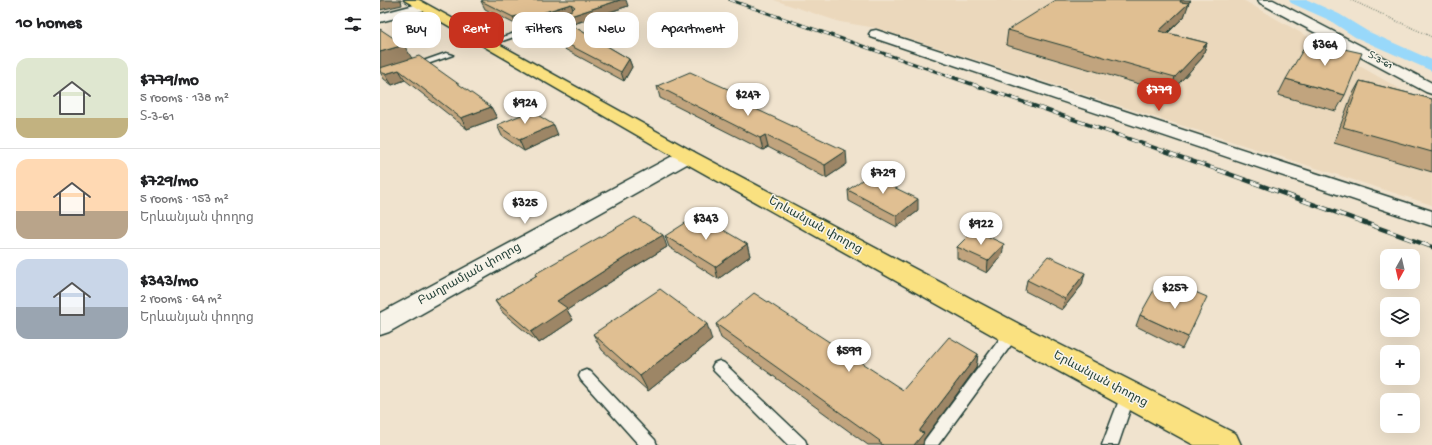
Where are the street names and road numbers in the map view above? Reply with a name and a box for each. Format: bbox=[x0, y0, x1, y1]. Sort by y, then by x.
street label: Տ-3-61 bbox=[1366, 50, 1394, 72]
street label: Երևանյան փողոց bbox=[766, 194, 865, 258]
street label: Բաղրամյան փողոց bbox=[416, 240, 524, 309]
street label: Երևանյան փողոց bbox=[1050, 348, 1150, 411]

